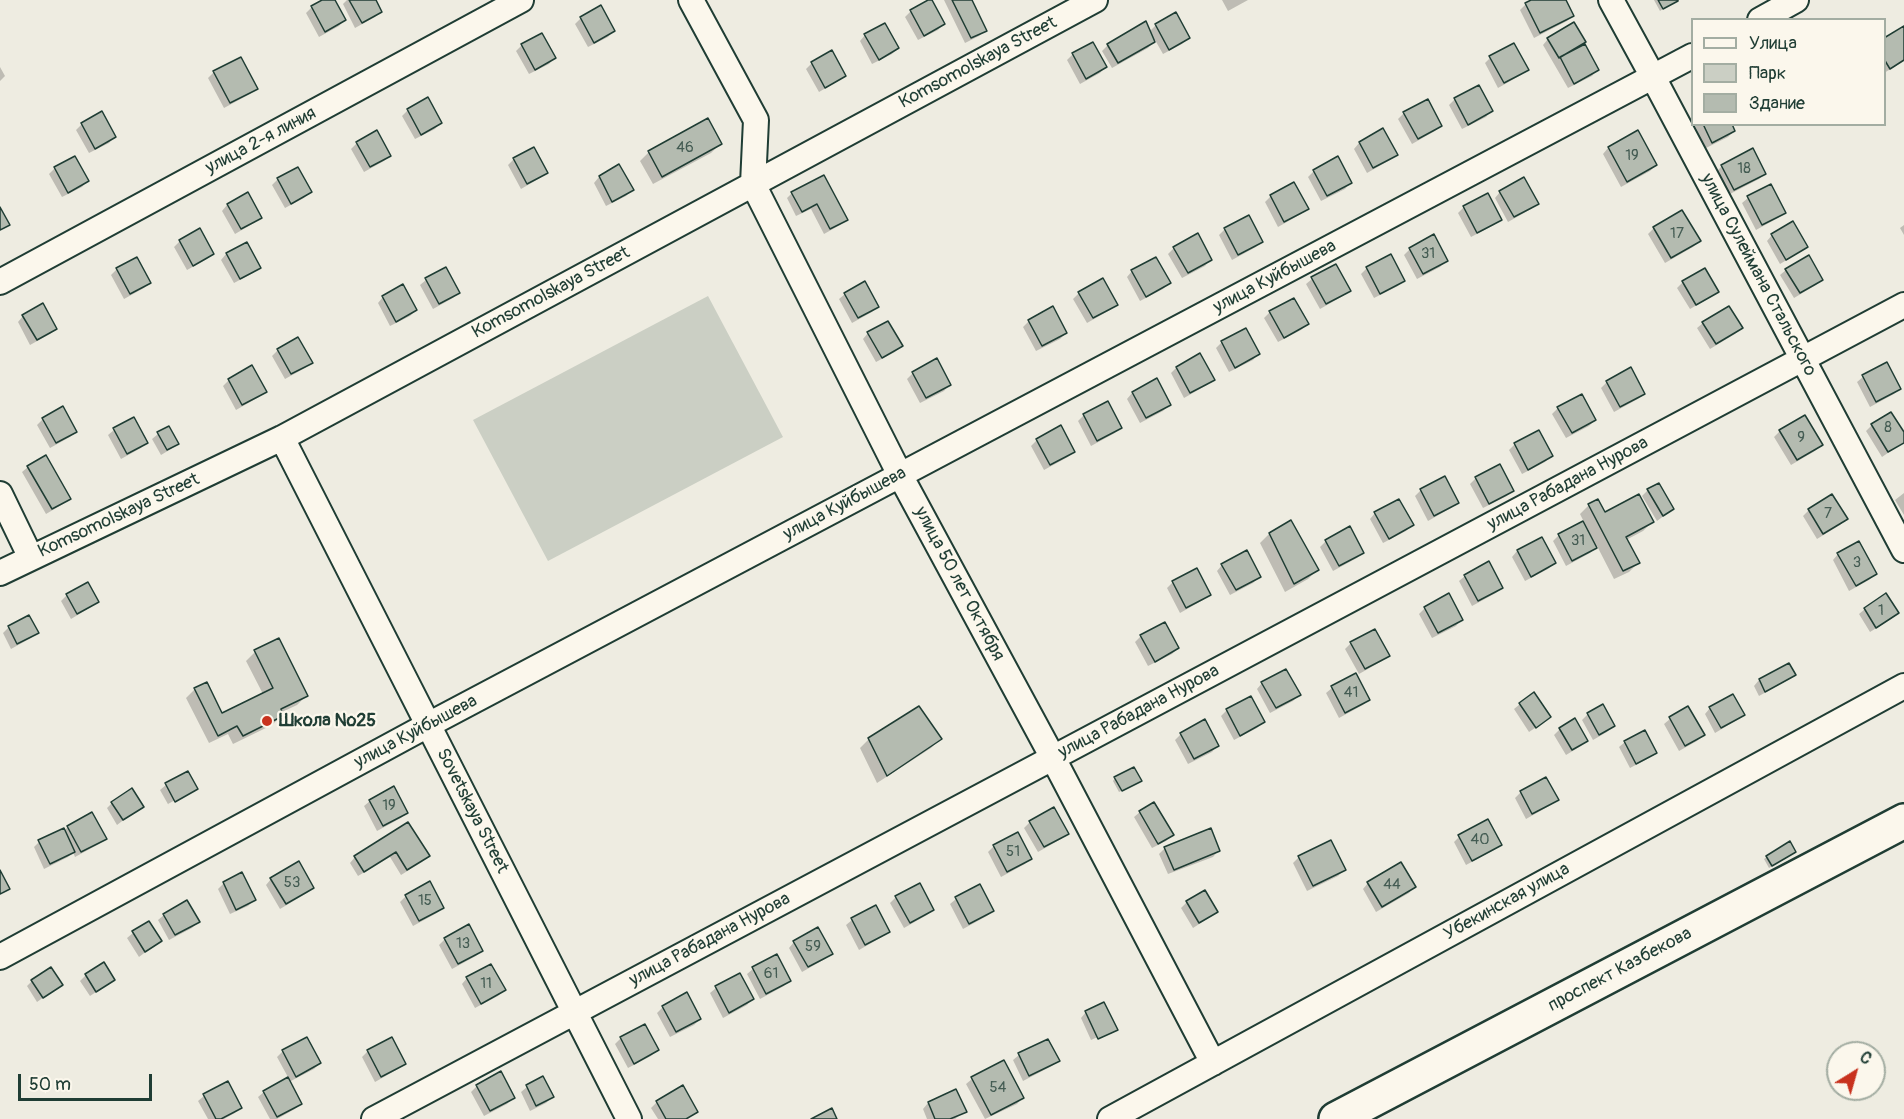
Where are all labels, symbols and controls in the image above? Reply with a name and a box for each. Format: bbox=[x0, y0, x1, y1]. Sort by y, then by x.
street label: Komsomolskaya Street bbox=[895, 12, 1061, 114]
legend bbox=[1691, 18, 1886, 126]
text: Улица bbox=[1749, 32, 1797, 55]
text: Парк bbox=[1749, 62, 1786, 85]
text: Здание bbox=[1749, 92, 1805, 115]
street label: улица 2-я линия bbox=[202, 103, 320, 179]
house number: 46 bbox=[676, 139, 694, 157]
house number: 19 bbox=[1625, 147, 1639, 165]
house number: 18 bbox=[1737, 160, 1751, 178]
street label: улица Сулеймана Стальского bbox=[1695, 170, 1821, 380]
house number: 17 bbox=[1670, 225, 1684, 243]
street label: улица Куйбышева bbox=[1210, 236, 1340, 318]
street label: Komsomolskaya Street bbox=[468, 242, 634, 344]
house number: 31 bbox=[1421, 245, 1435, 263]
house number: 8 bbox=[1884, 419, 1892, 437]
house number: 9 bbox=[1797, 429, 1805, 447]
street label: улица Рабадана Нурова bbox=[1484, 432, 1652, 536]
street label: улица Куйбышева bbox=[780, 463, 910, 545]
street label: Komsomolskaya Street bbox=[35, 469, 203, 563]
street label: улица 50 лет Октября bbox=[909, 503, 1009, 665]
house number: 7 bbox=[1824, 505, 1832, 523]
house number: 31 bbox=[1571, 532, 1585, 550]
house number: 3 bbox=[1853, 554, 1861, 572]
house number: 1 bbox=[1878, 602, 1884, 620]
street label: улица Рабадана Нурова bbox=[1055, 660, 1223, 764]
house number: 41 bbox=[1344, 684, 1358, 702]
street label: улица Куйбышева bbox=[351, 691, 481, 773]
place label: Школа №25 bbox=[279, 710, 376, 732]
marker: Школа №25 bbox=[260, 714, 274, 728]
street label: Sovetskaya Street bbox=[431, 745, 513, 877]
house number: 19 bbox=[382, 797, 396, 815]
house number: 40 bbox=[1471, 831, 1489, 849]
house number: 51 bbox=[1006, 843, 1020, 861]
street label: Убекинская улица bbox=[1440, 859, 1574, 945]
house number: 53 bbox=[284, 874, 300, 892]
house number: 44 bbox=[1383, 876, 1401, 894]
street label: улица Рабадана Нурова bbox=[626, 888, 794, 992]
house number: 15 bbox=[418, 892, 432, 910]
street label: проспект Казбекова bbox=[1545, 923, 1695, 1017]
house number: 13 bbox=[456, 935, 470, 953]
house number: 59 bbox=[805, 938, 821, 956]
house number: 61 bbox=[764, 965, 778, 983]
house number: 11 bbox=[480, 975, 492, 993]
north arrow bbox=[1826, 1041, 1886, 1101]
text: С bbox=[1856, 1047, 1876, 1069]
scale bar bbox=[21, 1062, 154, 1100]
text: 50 m bbox=[29, 1073, 71, 1096]
house number: 54 bbox=[990, 1079, 1006, 1097]

